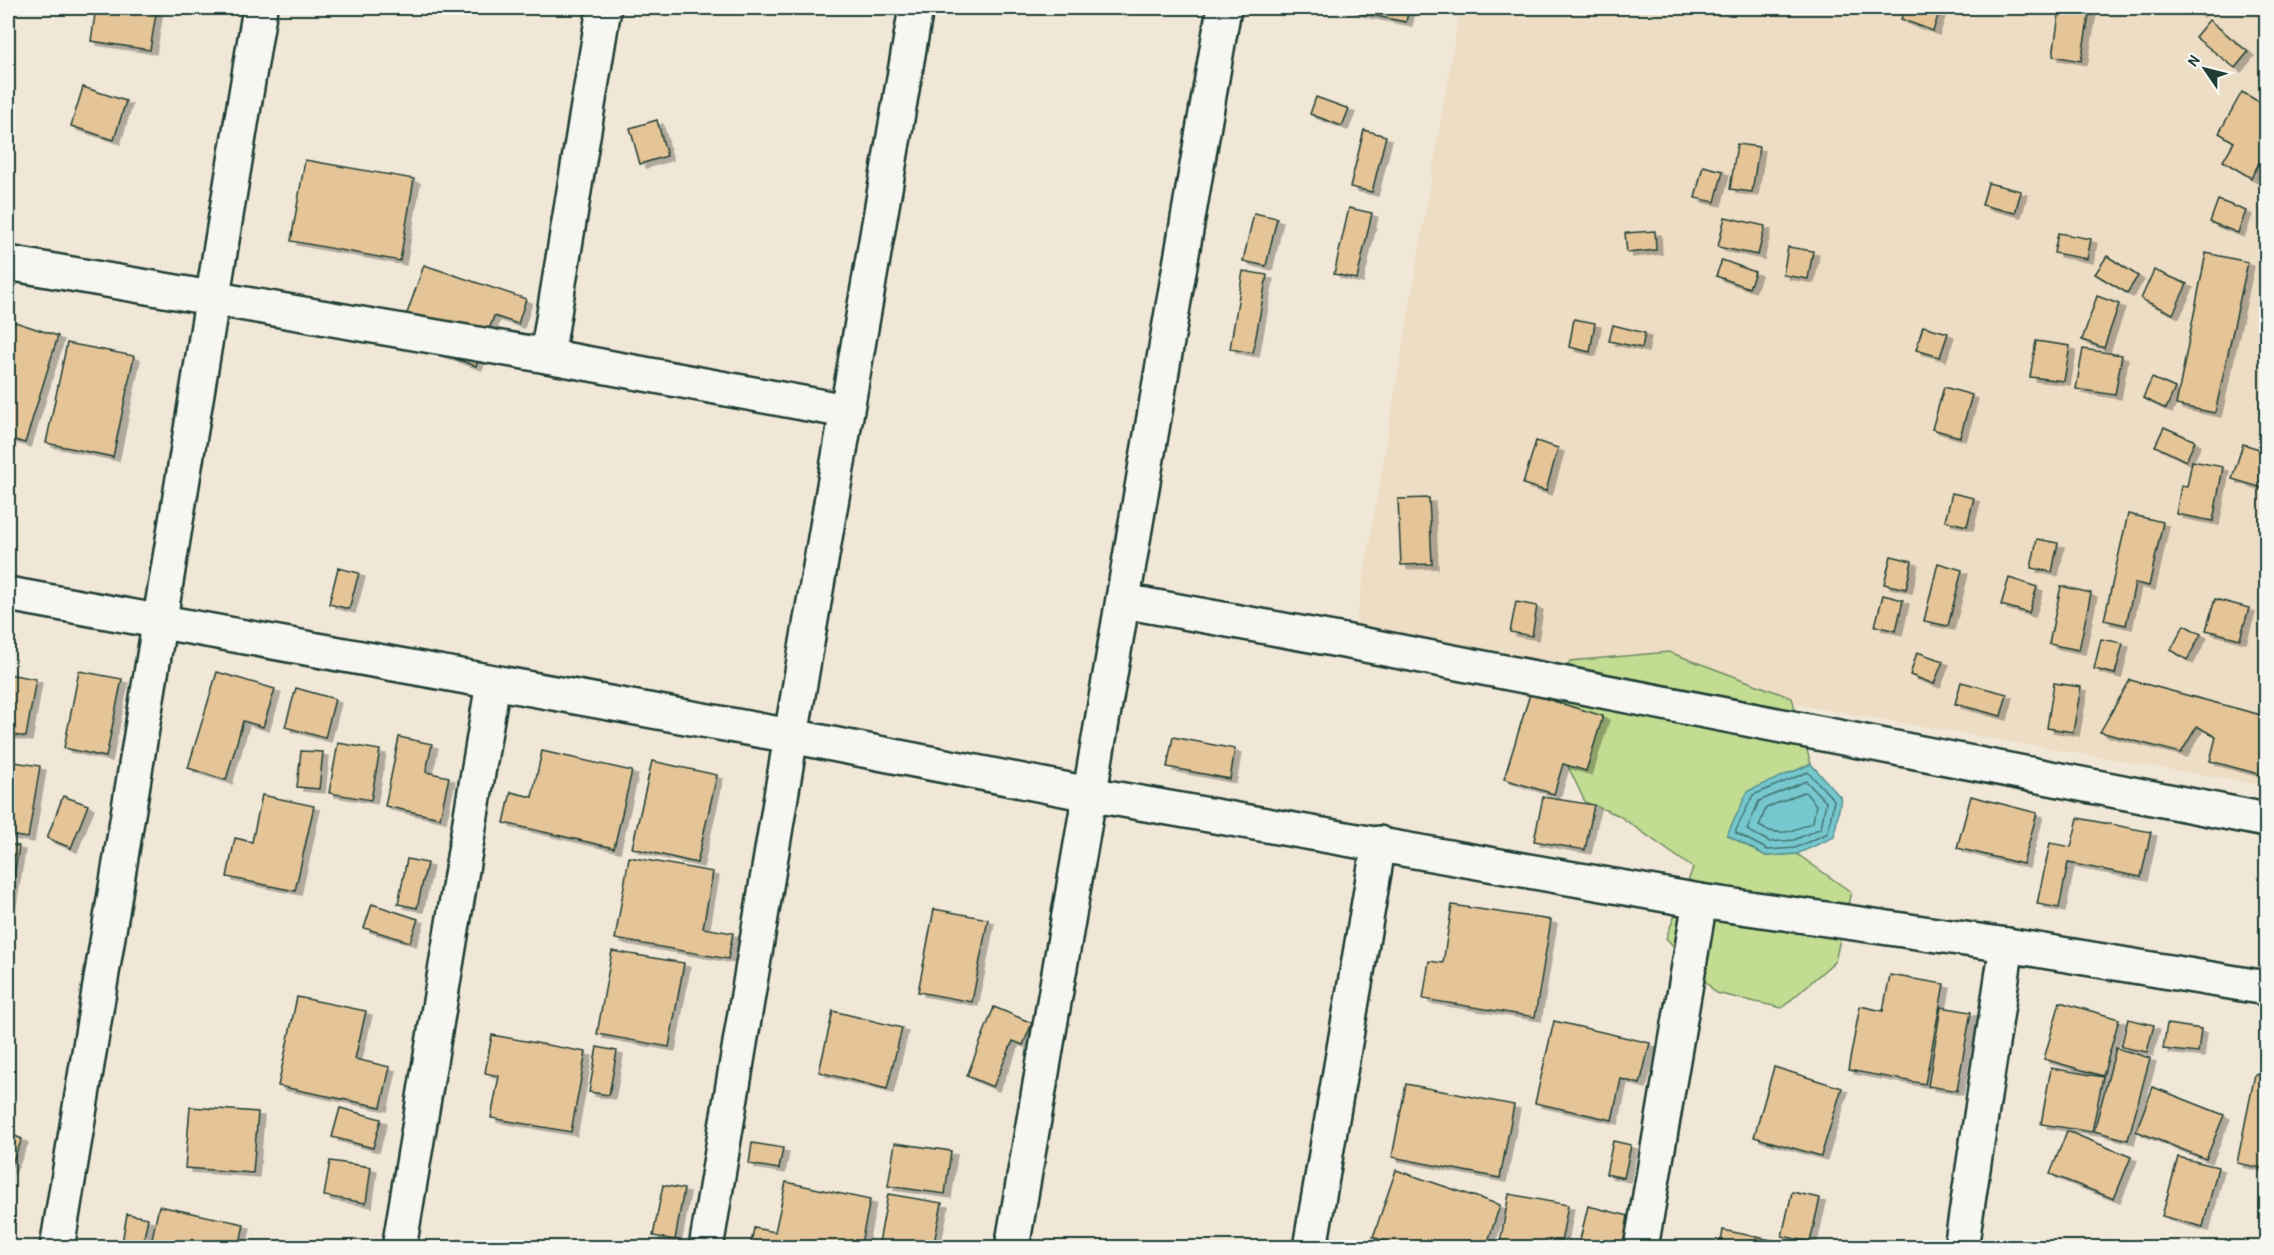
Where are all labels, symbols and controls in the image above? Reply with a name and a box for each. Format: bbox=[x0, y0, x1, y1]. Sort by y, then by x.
north arrow bbox=[2175, 39, 2235, 99]
text: N bbox=[2181, 50, 2204, 70]

